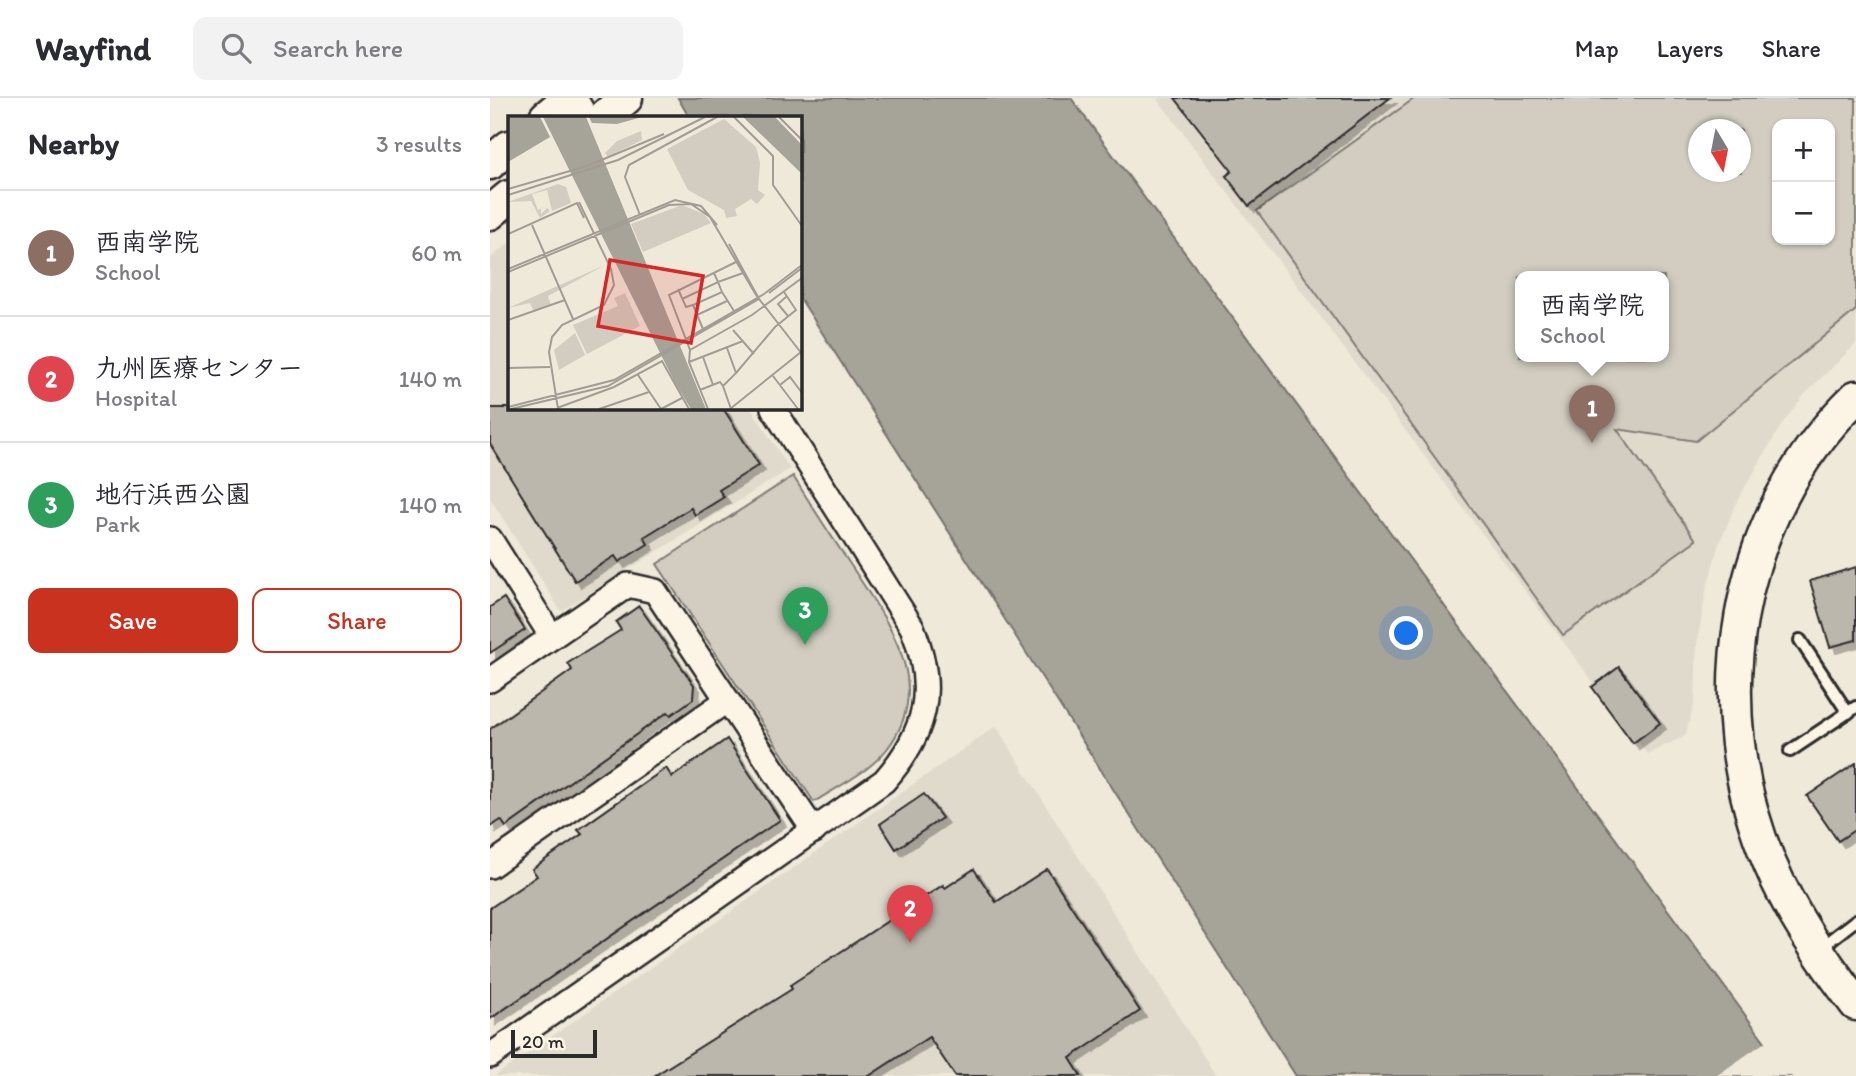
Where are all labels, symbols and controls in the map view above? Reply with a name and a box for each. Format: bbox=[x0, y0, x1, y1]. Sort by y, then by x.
search box bbox=[193, 17, 683, 80]
text: Wayfind bbox=[35, 29, 151, 68]
icon: search bbox=[217, 29, 255, 67]
text: Search here bbox=[273, 32, 403, 64]
text: Map bbox=[1575, 34, 1619, 63]
text: Layers bbox=[1657, 34, 1724, 63]
text: Share bbox=[1762, 34, 1821, 63]
inset map bbox=[508, 116, 802, 410]
north arrow bbox=[1688, 119, 1751, 182]
map controls bbox=[1772, 119, 1835, 245]
button: + bbox=[1772, 119, 1835, 182]
text: Nearby bbox=[28, 125, 119, 162]
text: 3 results bbox=[376, 130, 462, 158]
button: − bbox=[1772, 182, 1835, 245]
text: 西南学院 bbox=[95, 226, 199, 258]
text: 1 bbox=[46, 239, 56, 267]
text: 60 m bbox=[411, 239, 462, 267]
text: School bbox=[95, 258, 160, 286]
popup bbox=[1515, 271, 1669, 362]
text: 西南学院 bbox=[1540, 289, 1644, 321]
text: School bbox=[1540, 321, 1605, 349]
text: 九州医療センター bbox=[95, 352, 303, 384]
text: 2 bbox=[45, 365, 57, 393]
text: 140 m bbox=[399, 365, 462, 393]
text: Hospital bbox=[95, 384, 177, 412]
pin: 1 bbox=[1569, 385, 1615, 443]
text: 地行浜西公園 bbox=[95, 478, 251, 510]
text: 3 bbox=[45, 491, 57, 519]
text: 140 m bbox=[399, 491, 462, 519]
text: Park bbox=[95, 510, 140, 538]
pin: 3 bbox=[782, 587, 828, 645]
button: Save bbox=[28, 588, 238, 653]
button: Share bbox=[252, 588, 462, 653]
your location bbox=[1389, 616, 1423, 650]
pin: 2 bbox=[887, 885, 933, 943]
scale bar bbox=[511, 1027, 597, 1059]
text: 20 m bbox=[522, 1030, 564, 1053]

